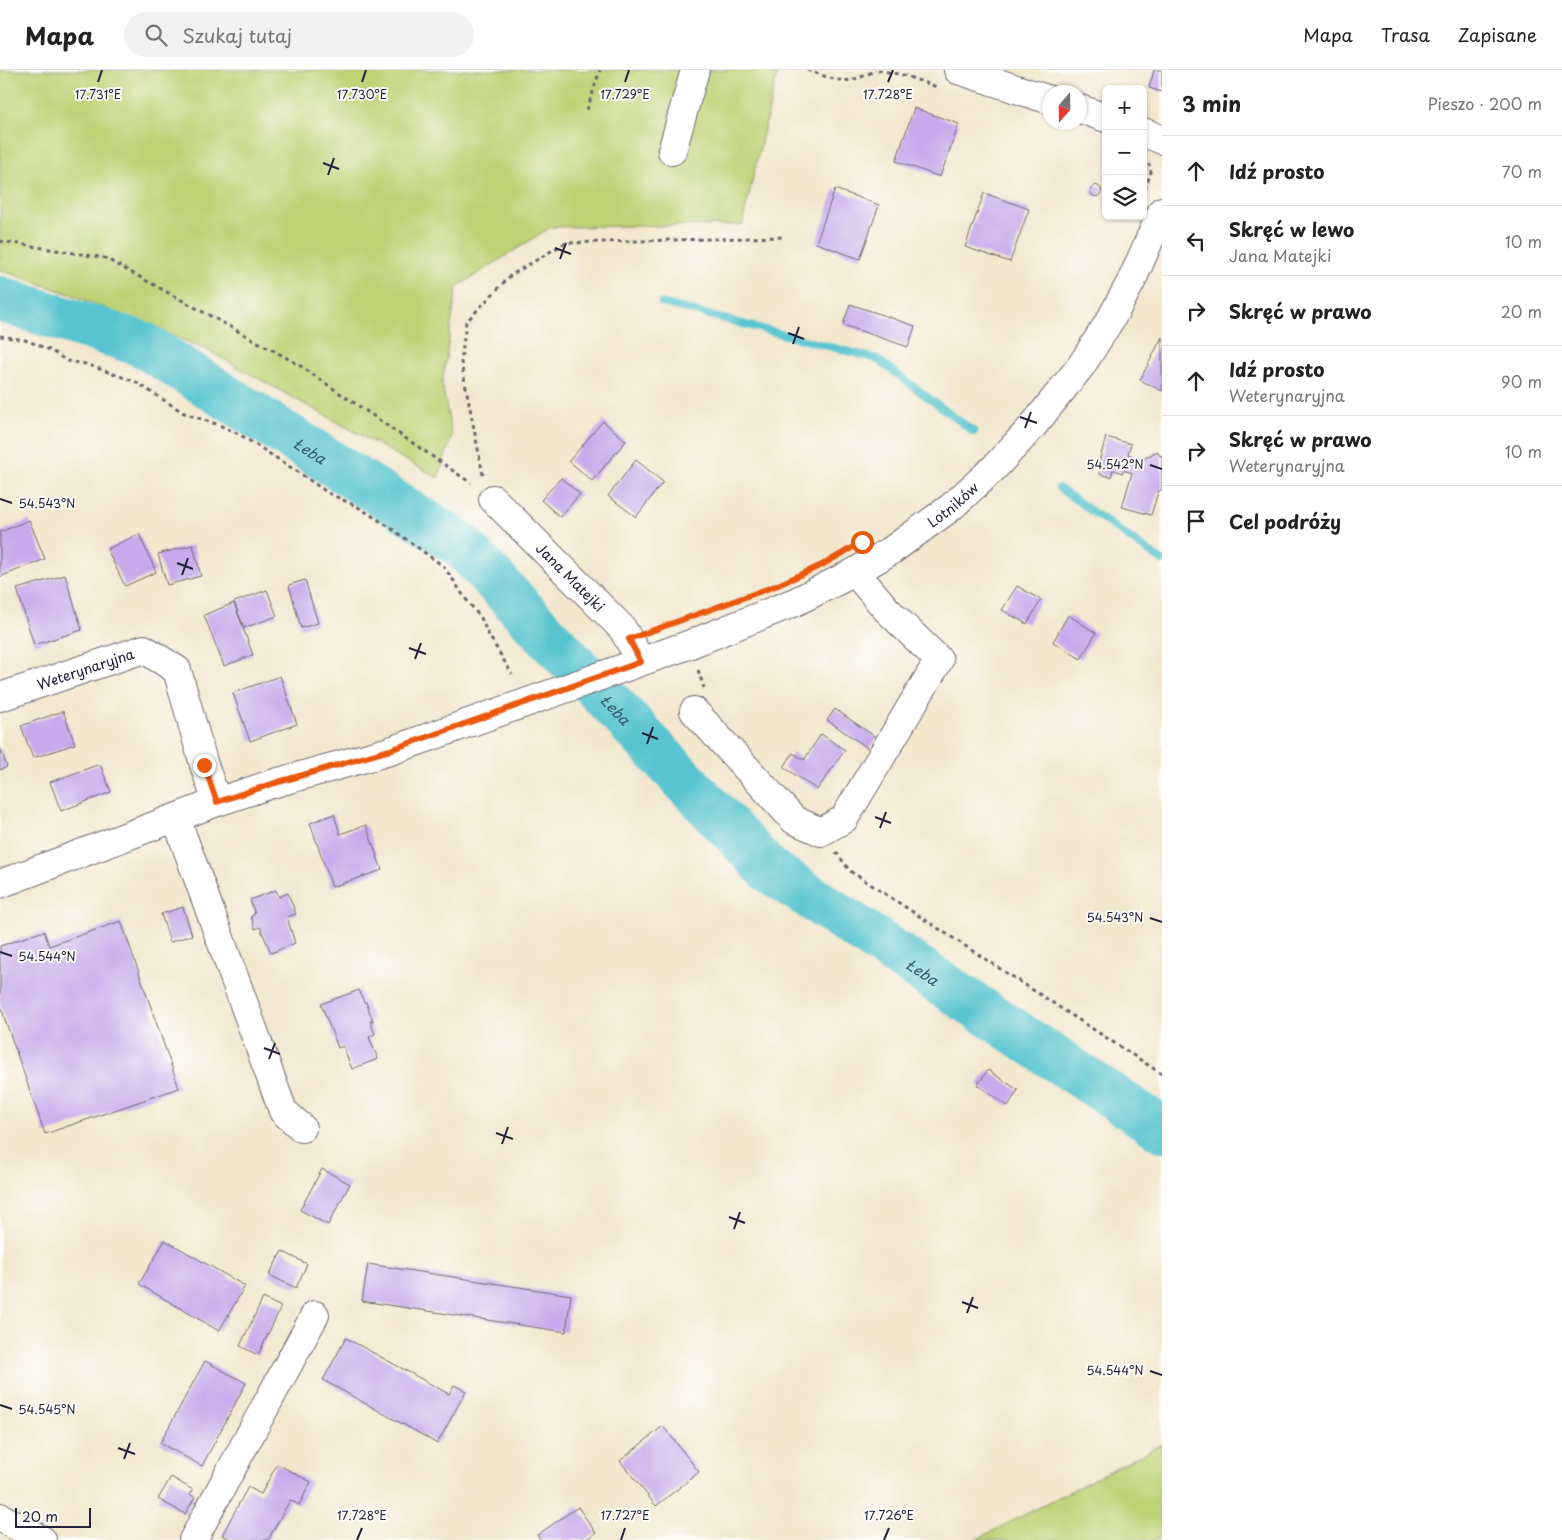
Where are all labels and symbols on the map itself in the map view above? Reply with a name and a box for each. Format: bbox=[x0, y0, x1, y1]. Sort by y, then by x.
text: 17.731°E bbox=[75, 85, 121, 103]
text: 17.730°E bbox=[337, 85, 387, 103]
text: 17.729°E bbox=[600, 85, 650, 103]
text: 17.728°E bbox=[863, 85, 913, 103]
north arrow bbox=[1042, 85, 1087, 130]
water label: Łeba bbox=[290, 431, 332, 469]
text: 54.542°N bbox=[1086, 455, 1144, 473]
street label: Lotników bbox=[923, 476, 983, 532]
text: 54.543°N bbox=[18, 494, 76, 512]
route start bbox=[851, 531, 874, 554]
street label: Jana Matejki bbox=[532, 538, 610, 616]
street label: Weterynaryjna bbox=[34, 642, 137, 695]
water label: Łeba bbox=[596, 689, 637, 730]
route end bbox=[193, 754, 216, 777]
text: 54.543°N bbox=[1086, 908, 1144, 926]
text: 54.544°N bbox=[18, 947, 76, 965]
water label: Łeba bbox=[902, 952, 944, 991]
text: 54.544°N bbox=[1086, 1361, 1144, 1379]
text: 54.545°N bbox=[18, 1400, 76, 1418]
scale bar bbox=[15, 1505, 91, 1528]
text: 17.728°E bbox=[337, 1506, 387, 1524]
text: 17.727°E bbox=[601, 1506, 649, 1524]
text: 17.726°E bbox=[864, 1506, 914, 1524]

